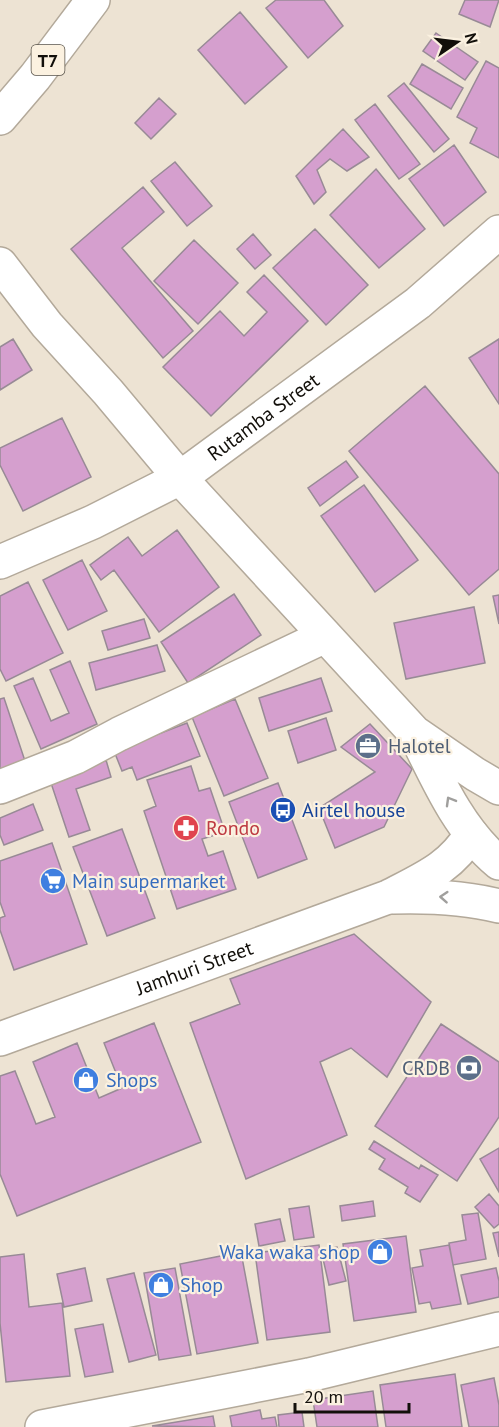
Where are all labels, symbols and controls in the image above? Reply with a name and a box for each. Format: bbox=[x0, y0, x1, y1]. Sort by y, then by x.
north arrow bbox=[427, 12, 487, 72]
text: N bbox=[461, 31, 483, 46]
road number: T7 bbox=[32, 45, 64, 75]
street label: Rutamba Street bbox=[202, 367, 325, 467]
office icon: Halotel bbox=[353, 731, 383, 761]
place label: Halotel bbox=[388, 733, 451, 759]
bus stop icon: Airtel house bbox=[268, 795, 298, 825]
place label: Airtel house bbox=[302, 797, 405, 823]
one-way arrow bbox=[446, 797, 457, 807]
pharmacy icon: Rondo bbox=[171, 813, 201, 843]
place label: Rondo bbox=[206, 815, 260, 841]
supermarket icon: Main supermarket bbox=[38, 866, 68, 896]
place label: Main supermarket bbox=[72, 868, 226, 894]
one-way arrow bbox=[439, 891, 448, 904]
street label: Jamhuri Street bbox=[132, 935, 257, 1001]
bank icon: CRDB bbox=[454, 1053, 484, 1083]
place label: CRDB bbox=[402, 1055, 450, 1081]
shop icon: Shops bbox=[71, 1065, 101, 1095]
place label: Shops bbox=[106, 1067, 158, 1093]
shop icon: Waka waka shop bbox=[365, 1237, 395, 1267]
place label: Waka waka shop bbox=[219, 1239, 360, 1265]
shop icon: Shop bbox=[146, 1270, 176, 1300]
place label: Shop bbox=[180, 1272, 223, 1298]
scale bar bbox=[295, 1376, 409, 1414]
text: 20 m bbox=[304, 1385, 343, 1408]

